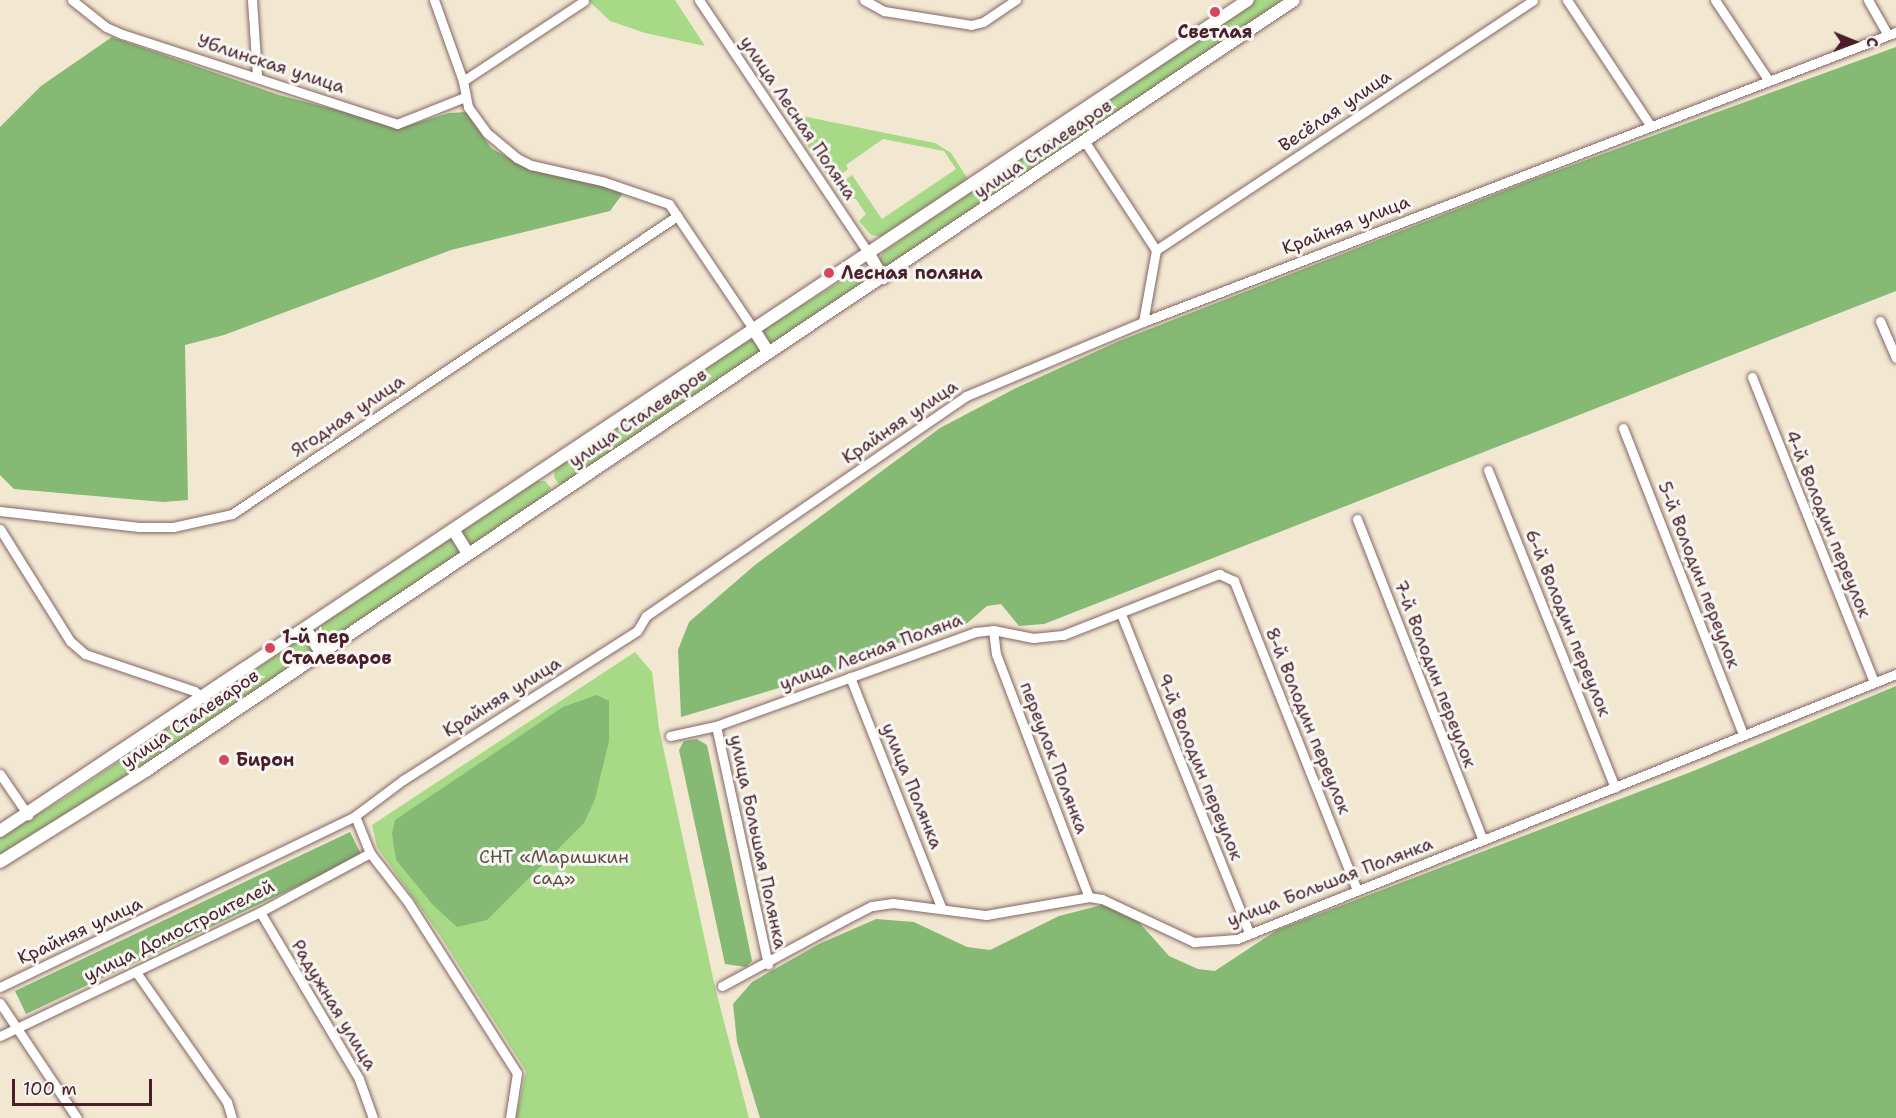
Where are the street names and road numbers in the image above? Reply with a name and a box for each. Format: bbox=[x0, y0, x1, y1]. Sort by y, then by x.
street label: Ублинская улица bbox=[195, 30, 347, 98]
street label: улица Лесная Поляна bbox=[735, 32, 861, 204]
street label: Весёлая улица bbox=[1275, 65, 1395, 157]
street label: улица Сталеваров bbox=[970, 95, 1116, 203]
street label: Крайняя улица bbox=[1279, 191, 1413, 259]
street label: улица Сталеваров bbox=[565, 364, 711, 472]
street label: Ягодная улица bbox=[287, 370, 409, 462]
street label: Крайняя улица bbox=[838, 375, 962, 469]
street label: 4-й Володин переулок bbox=[1781, 427, 1875, 621]
street label: 5-й Володин переулок bbox=[1653, 479, 1745, 671]
street label: 6-й Володин переулок bbox=[1521, 526, 1615, 720]
street label: 7-й Володин переулок bbox=[1389, 577, 1481, 771]
street label: улица Лесная Поляна bbox=[777, 609, 965, 695]
street label: 8-й Володин переулок bbox=[1261, 624, 1355, 818]
street label: Крайняя улица bbox=[439, 652, 565, 742]
street label: улица Сталеваров bbox=[117, 665, 263, 773]
street label: 9-й Володин переулок bbox=[1153, 670, 1247, 864]
street label: переулок Полянка bbox=[1015, 679, 1093, 837]
street label: улица Полянка bbox=[877, 720, 947, 852]
street label: улица Большая Полянка bbox=[725, 733, 791, 951]
street label: улица Большая Полянка bbox=[1224, 833, 1436, 931]
street label: улица Домостроителей bbox=[80, 875, 278, 987]
street label: Крайняя улица bbox=[14, 893, 146, 969]
street label: Радужная улица bbox=[287, 936, 381, 1074]

